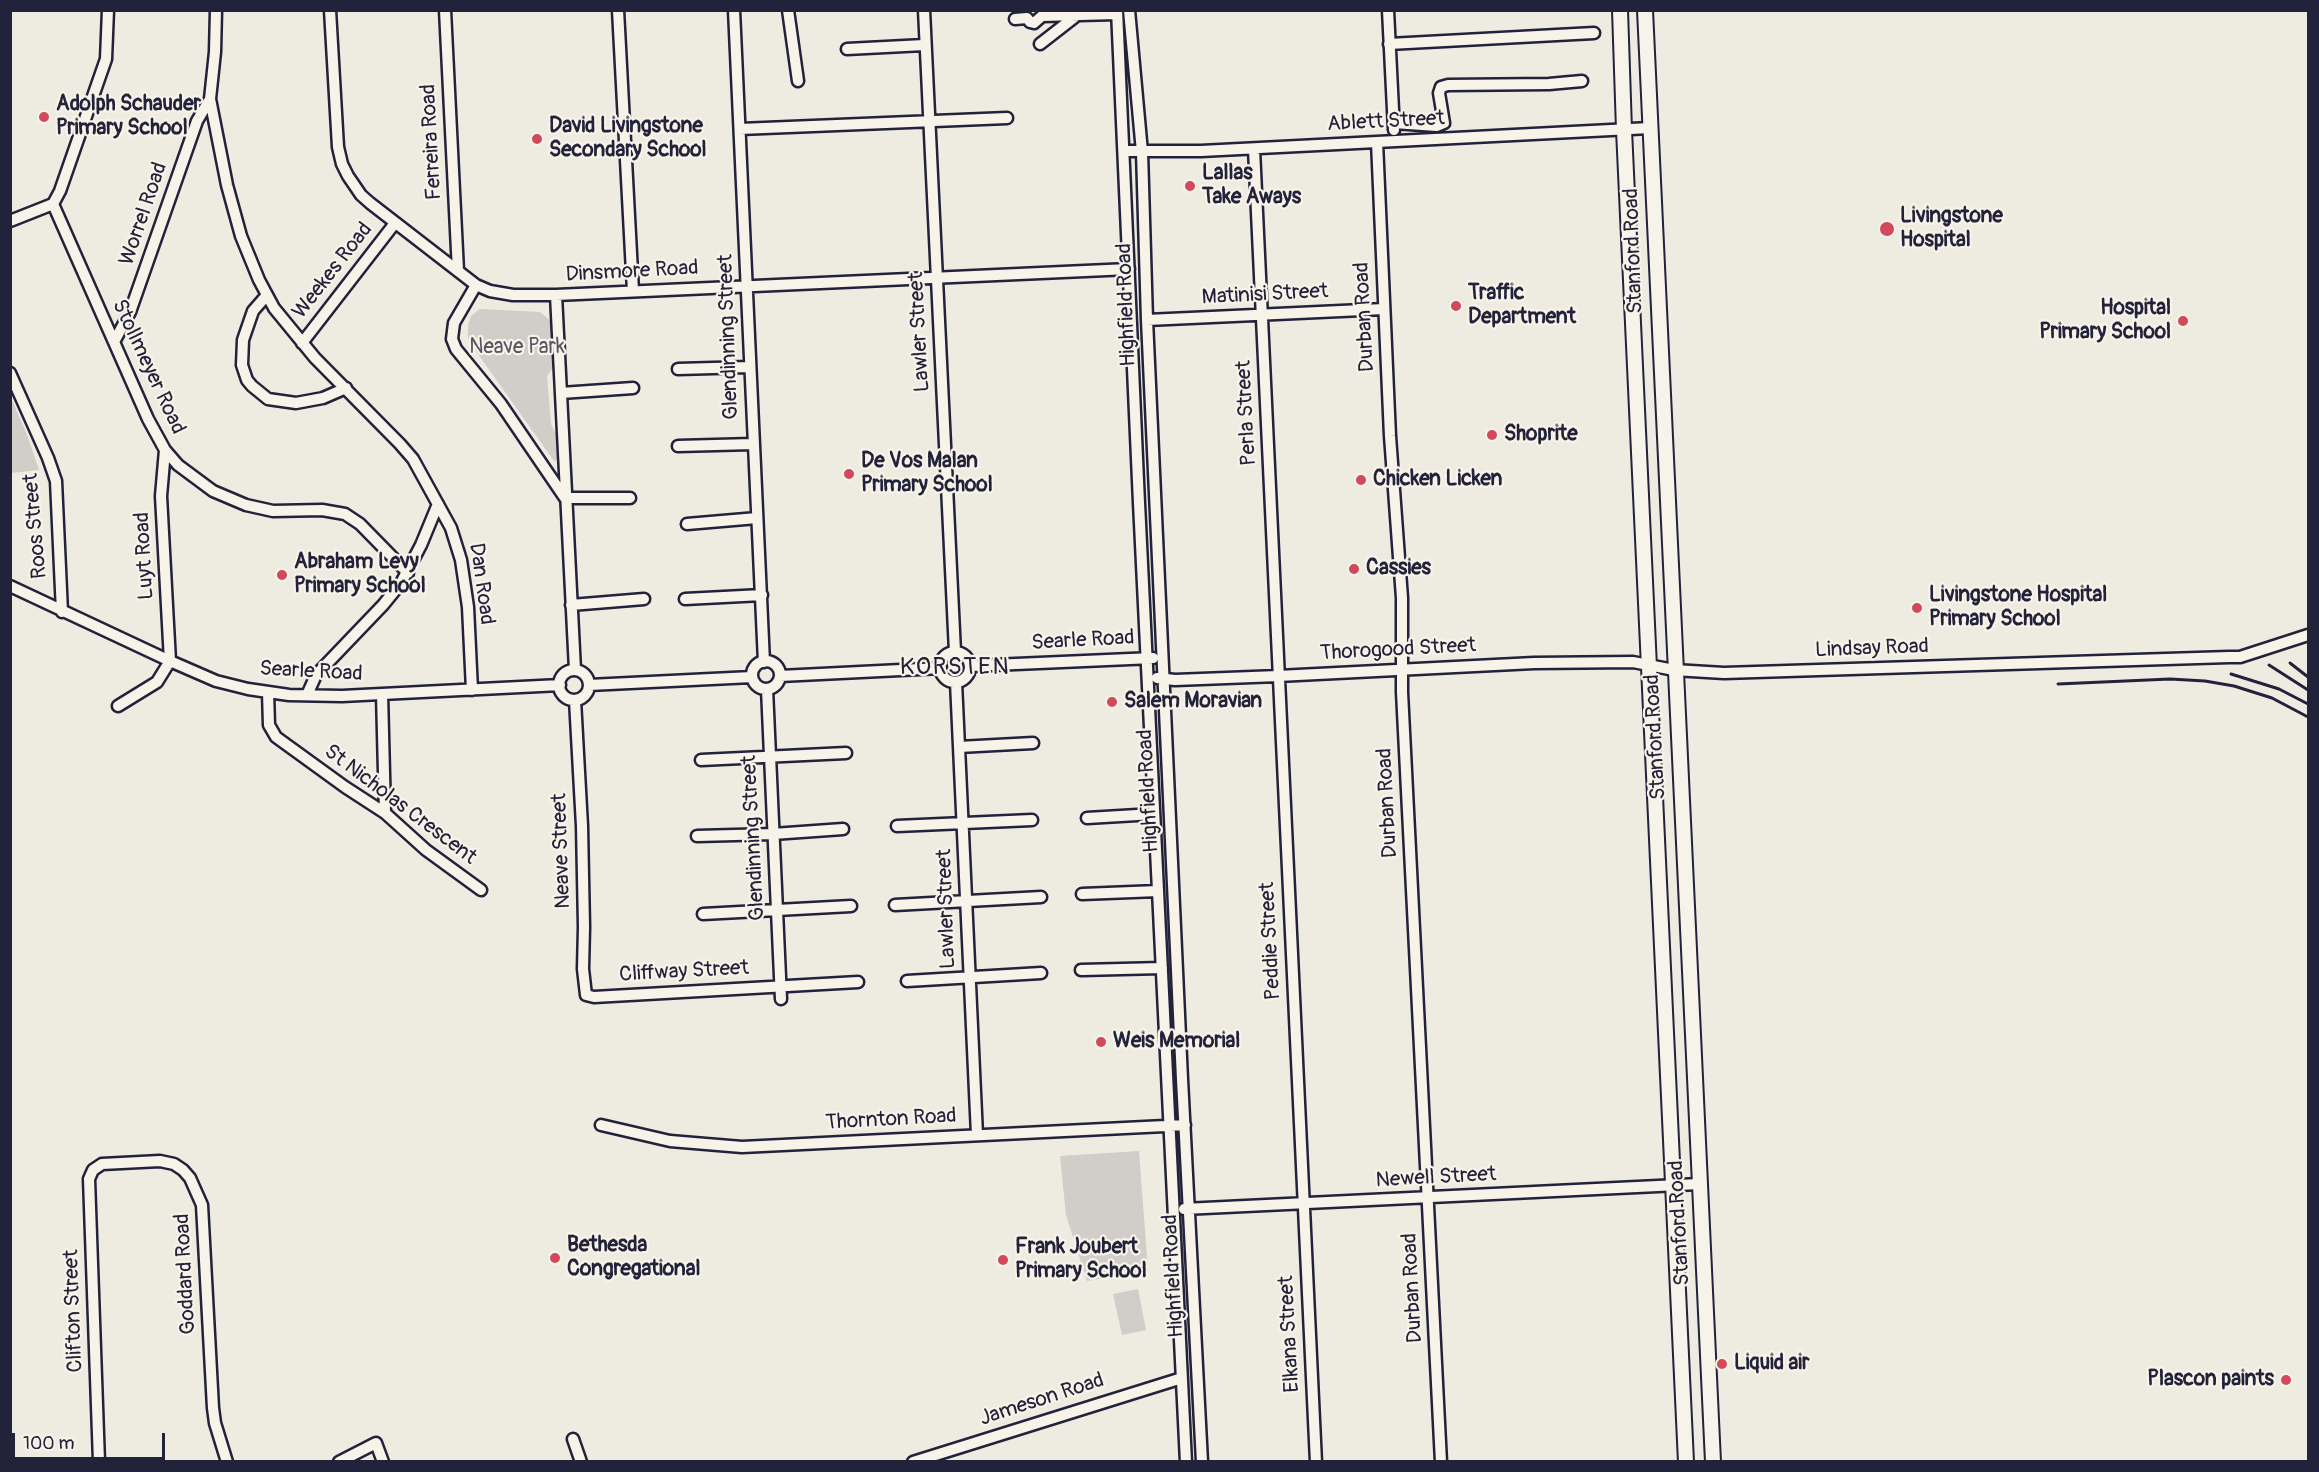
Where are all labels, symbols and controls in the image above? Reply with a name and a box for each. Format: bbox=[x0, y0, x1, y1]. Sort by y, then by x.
street label: Ferreira Road bbox=[416, 83, 448, 201]
place label: Adolph Schauder Primary School bbox=[56, 92, 201, 142]
street label: Ablett Street bbox=[1327, 106, 1445, 138]
marker: Adolph Schauder Primary School bbox=[37, 110, 51, 124]
place label: David Livingstone Secondary School bbox=[549, 114, 707, 164]
marker: David Livingstone Secondary School bbox=[530, 132, 544, 146]
street label: Worrel Road bbox=[115, 159, 173, 269]
place label: Lallas Take Aways bbox=[1202, 161, 1301, 211]
marker: Lallas Take Aways bbox=[1183, 179, 1197, 193]
street label: Stanford Road bbox=[1619, 188, 1649, 314]
place label: Livingstone Hospital bbox=[1900, 204, 2003, 254]
street label: Weekes Road bbox=[288, 218, 378, 324]
marker: Livingstone Hospital bbox=[1878, 220, 1896, 238]
street label: Highfield Road bbox=[1112, 243, 1142, 367]
street label: Glendinning Street bbox=[714, 254, 744, 420]
street label: Dinsmore Road bbox=[565, 256, 699, 288]
street label: Durban Road bbox=[1350, 261, 1380, 373]
street label: Lawler Street bbox=[904, 271, 936, 393]
street label: Matinisi Street bbox=[1201, 279, 1329, 311]
place label: Traffic Department bbox=[1468, 281, 1576, 331]
street label: Stollmeyer Road bbox=[106, 296, 190, 438]
place label: Hospital Primary School bbox=[2039, 296, 2171, 346]
marker: Traffic Department bbox=[1449, 299, 1463, 313]
marker: Hospital Primary School bbox=[2176, 314, 2190, 328]
park label: Neave Park bbox=[469, 335, 565, 361]
street label: Perla Street bbox=[1232, 360, 1262, 466]
place label: Shoprite bbox=[1504, 422, 1578, 448]
marker: Shoprite bbox=[1485, 428, 1499, 442]
place label: De Vos Malan Primary School bbox=[861, 449, 993, 499]
marker: De Vos Malan Primary School bbox=[842, 467, 856, 481]
place label: Chicken Licken bbox=[1373, 467, 1502, 493]
street label: Roos Street bbox=[19, 472, 53, 580]
marker: Chicken Licken bbox=[1354, 473, 1368, 487]
street label: Luyt Road bbox=[130, 511, 160, 601]
street label: Dan Road bbox=[463, 542, 499, 626]
place label: Abraham Levy Primary School bbox=[294, 550, 426, 600]
place label: Cassies bbox=[1366, 556, 1431, 582]
marker: Cassies bbox=[1347, 562, 1361, 576]
marker: Abraham Levy Primary School bbox=[275, 568, 289, 582]
place label: Livingstone Hospital Primary School bbox=[1929, 583, 2107, 633]
marker: Livingstone Hospital Primary School bbox=[1910, 601, 1924, 615]
street label: Searle Road bbox=[1031, 626, 1135, 656]
street label: Thorogood Street bbox=[1319, 633, 1477, 667]
street label: Lindsay Road bbox=[1815, 634, 1929, 664]
district label: KORSTEN bbox=[900, 654, 1010, 682]
street label: Searle Road bbox=[259, 657, 363, 687]
street label: Stanford Road bbox=[1640, 674, 1672, 800]
place label: Salem Moravian bbox=[1124, 689, 1262, 715]
marker: Salem Moravian bbox=[1105, 695, 1119, 709]
street label: Highfield Road bbox=[1133, 729, 1165, 853]
street label: St Nicholas Crescent bbox=[319, 740, 481, 870]
street label: Durban Road bbox=[1373, 747, 1403, 859]
street label: Glendinning Street bbox=[737, 755, 771, 921]
street label: Neave Street bbox=[547, 793, 577, 909]
street label: Lawler Street bbox=[932, 849, 962, 969]
street label: Peddie Street bbox=[1255, 881, 1287, 1001]
street label: Cliffway Street bbox=[619, 956, 749, 988]
place label: Weis Memorial bbox=[1113, 1029, 1240, 1055]
marker: Weis Memorial bbox=[1094, 1035, 1108, 1049]
street label: Thornton Road bbox=[825, 1104, 957, 1136]
street label: Stanford Road bbox=[1664, 1160, 1696, 1286]
street label: Newell Street bbox=[1375, 1162, 1497, 1194]
street label: Goddard Road bbox=[170, 1213, 202, 1335]
street label: Highfield Road bbox=[1158, 1214, 1190, 1338]
street label: Durban Road bbox=[1398, 1232, 1428, 1344]
place label: Bethesda Congregational bbox=[567, 1233, 701, 1283]
place label: Frank Joubert Primary School bbox=[1015, 1235, 1147, 1285]
street label: Clifton Street bbox=[59, 1249, 89, 1373]
marker: Bethesda Congregational bbox=[548, 1251, 562, 1265]
marker: Frank Joubert Primary School bbox=[996, 1253, 1010, 1267]
street label: Elkana Street bbox=[1274, 1275, 1306, 1393]
place label: Liquid air bbox=[1734, 1351, 1810, 1377]
marker: Liquid air bbox=[1715, 1357, 1729, 1371]
place label: Plascon paints bbox=[2147, 1367, 2274, 1393]
street label: Jameson Road bbox=[977, 1368, 1107, 1432]
marker: Plascon paints bbox=[2279, 1373, 2293, 1387]
scale bar bbox=[15, 1421, 168, 1459]
text: 100 m bbox=[23, 1432, 75, 1455]

